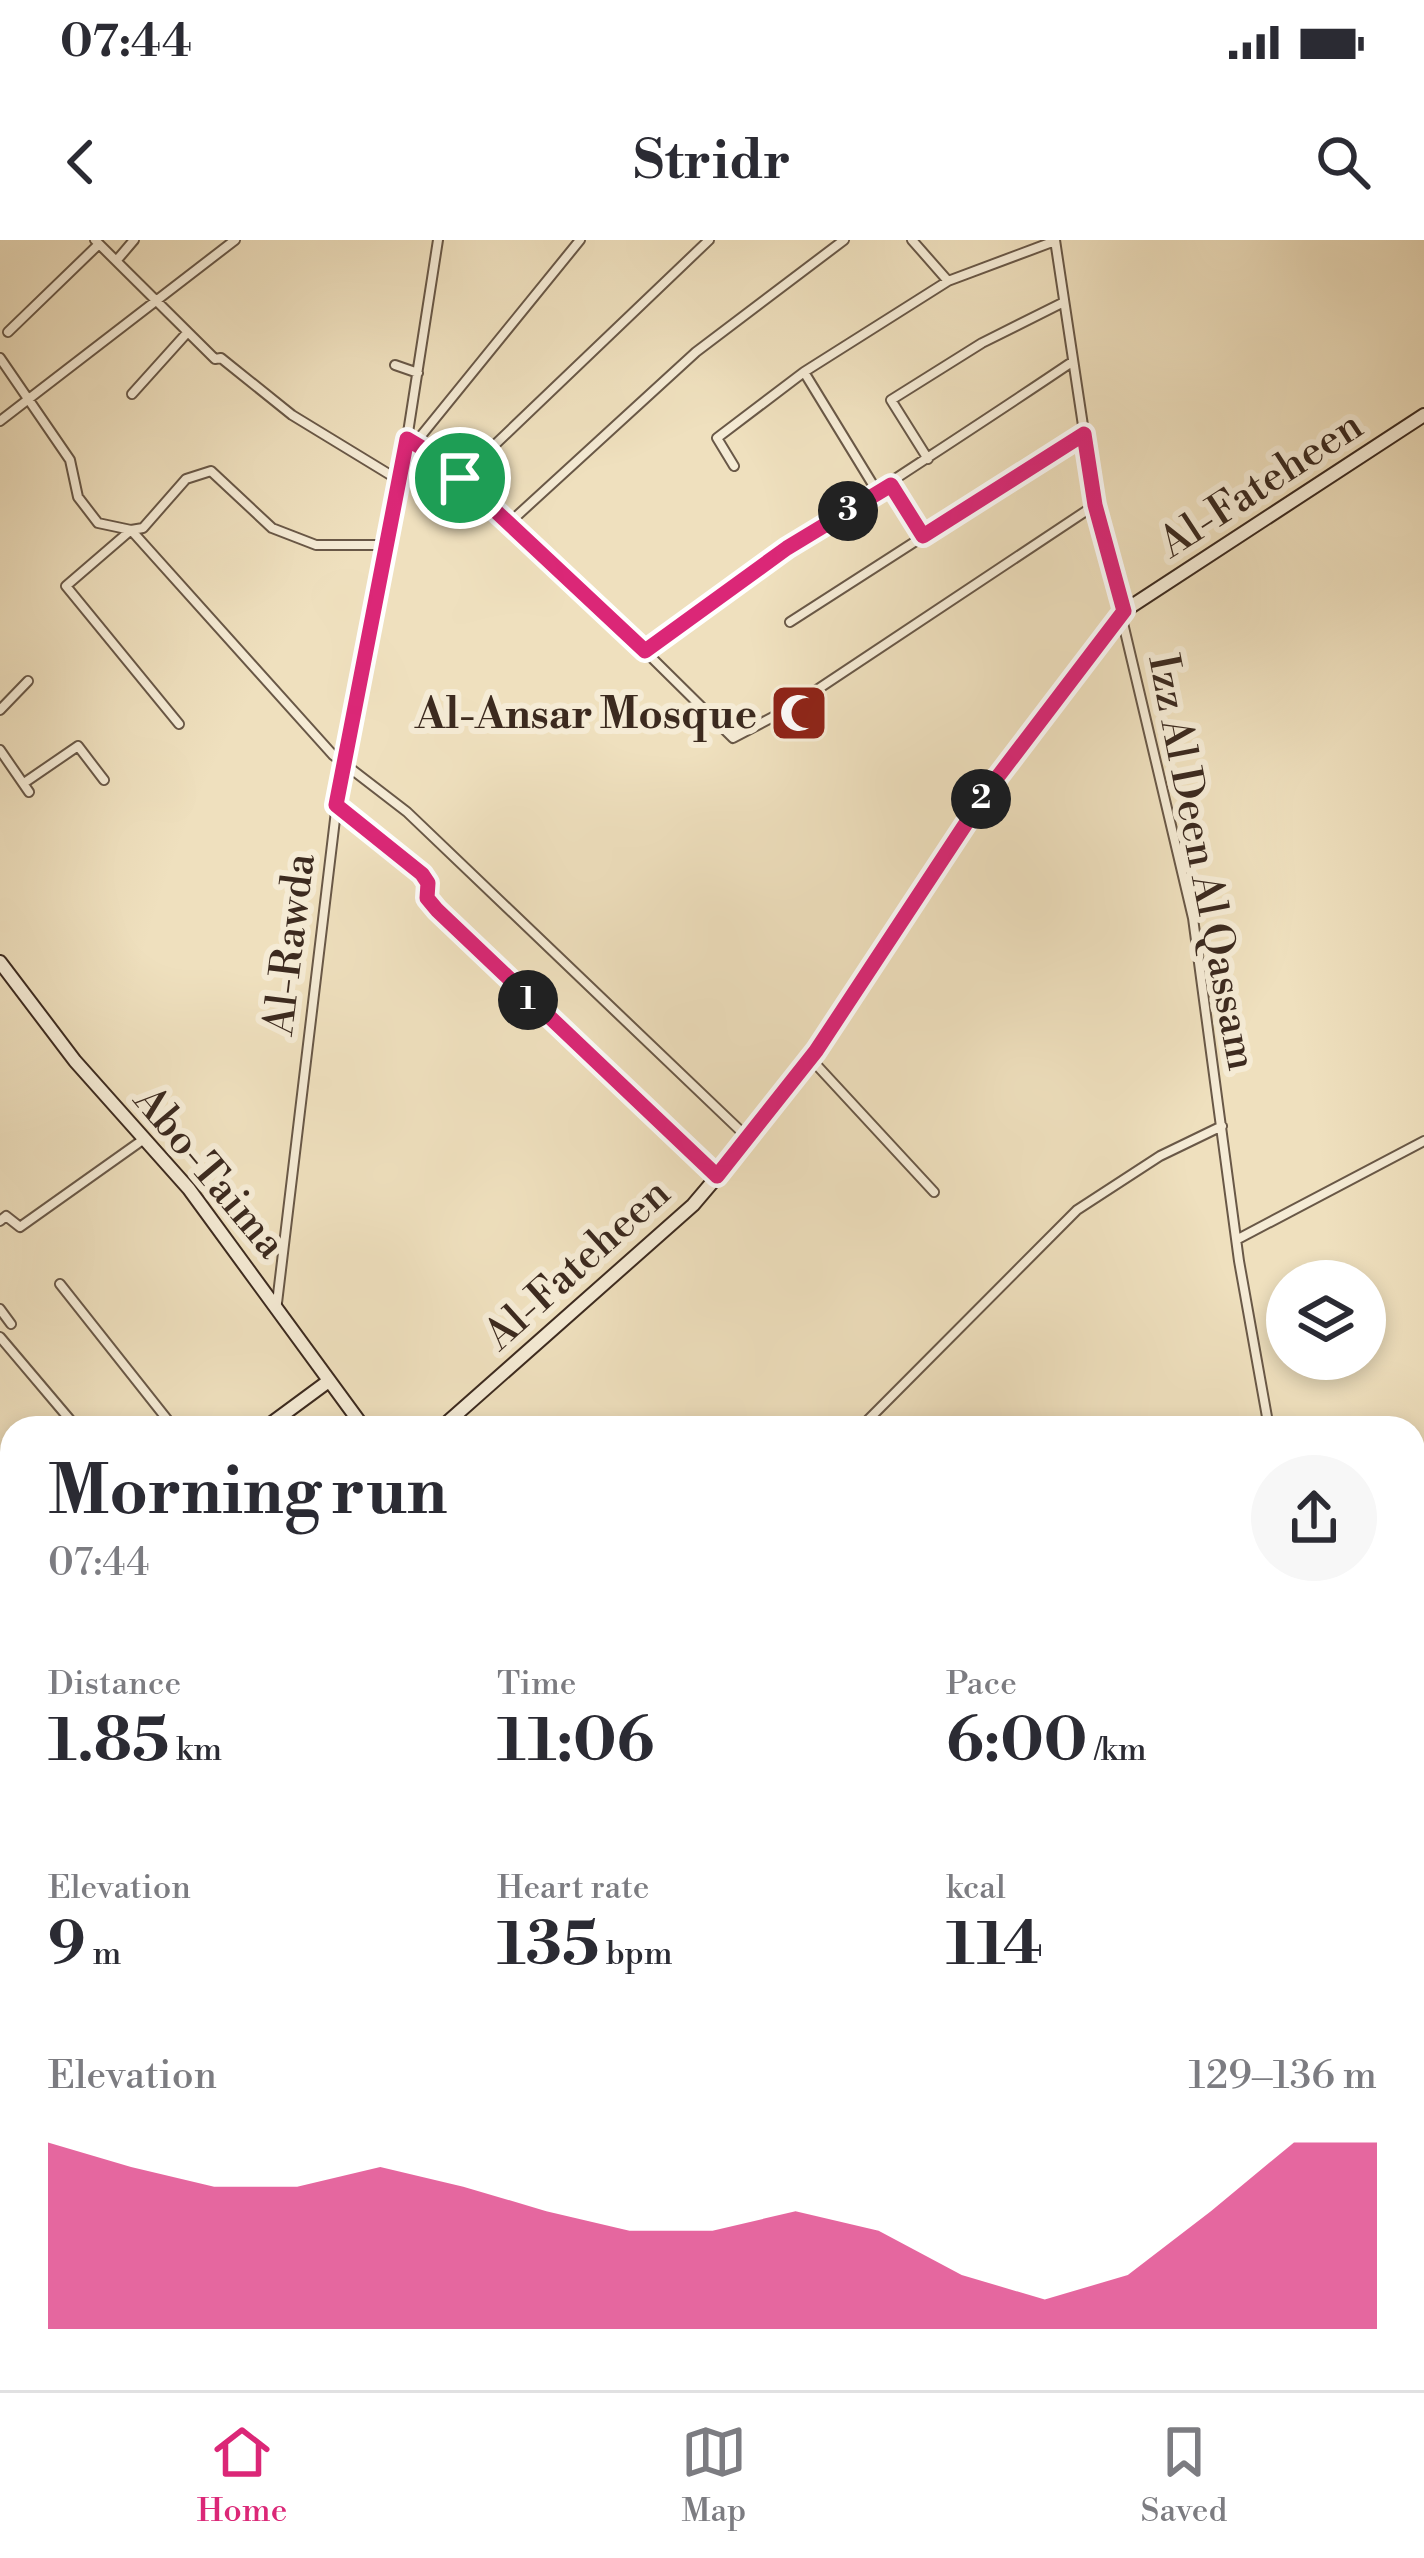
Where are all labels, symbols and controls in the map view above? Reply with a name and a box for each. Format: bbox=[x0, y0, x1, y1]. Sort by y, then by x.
text: 07:44 bbox=[60, 14, 192, 71]
text: Stridr bbox=[633, 128, 791, 196]
icon: back bbox=[48, 129, 114, 195]
icon: search bbox=[1310, 129, 1376, 195]
street label: Al-Fateheen bbox=[1149, 400, 1373, 571]
pin bbox=[409, 427, 511, 529]
icon: arrive bbox=[427, 445, 493, 511]
pin: 3 bbox=[818, 481, 878, 541]
text: 3 bbox=[838, 490, 858, 531]
street label: Izz Al Deen Al Qassam bbox=[1135, 650, 1268, 1075]
mosque icon: Al-Ansar Mosque bbox=[768, 682, 830, 744]
place label: Al-Ansar Mosque bbox=[414, 689, 757, 742]
pin: 2 bbox=[951, 769, 1011, 829]
text: 2 bbox=[971, 778, 991, 819]
street label: Al-Rawda bbox=[253, 850, 328, 1039]
pin: 1 bbox=[498, 970, 558, 1030]
text: 1 bbox=[520, 979, 536, 1020]
street label: Abo-Taima bbox=[121, 1075, 297, 1270]
street label: Al-Fateheen bbox=[473, 1167, 682, 1363]
map controls bbox=[1266, 1260, 1386, 1380]
button: layers bbox=[1266, 1260, 1386, 1380]
text: Morning run bbox=[48, 1452, 447, 1535]
button: share bbox=[1251, 1455, 1377, 1581]
text: 07:44 bbox=[48, 1539, 150, 1588]
text: Distance bbox=[48, 1664, 181, 1705]
text: Time bbox=[497, 1664, 576, 1705]
text: Pace bbox=[946, 1664, 1017, 1705]
text: 1.85 bbox=[48, 1705, 169, 1780]
text: 11:06 bbox=[497, 1705, 654, 1780]
text: 6:00 bbox=[946, 1705, 1087, 1780]
text: km bbox=[169, 1730, 222, 1771]
text: /km bbox=[1087, 1730, 1147, 1771]
text: Elevation bbox=[48, 1868, 191, 1909]
text: Heart rate bbox=[497, 1868, 649, 1909]
text: kcal bbox=[946, 1868, 1006, 1909]
text: 9 bbox=[48, 1909, 86, 1984]
text: 135 bbox=[497, 1909, 599, 1984]
text: 114 bbox=[946, 1909, 1043, 1984]
text: m bbox=[86, 1934, 122, 1975]
text: bpm bbox=[599, 1934, 673, 1975]
text: Elevation bbox=[48, 2052, 217, 2101]
text: 129–136 m bbox=[1188, 2052, 1377, 2101]
tab: Home bbox=[197, 2419, 287, 2532]
tab: Map bbox=[681, 2419, 747, 2532]
tab: Saved bbox=[1141, 2419, 1227, 2532]

